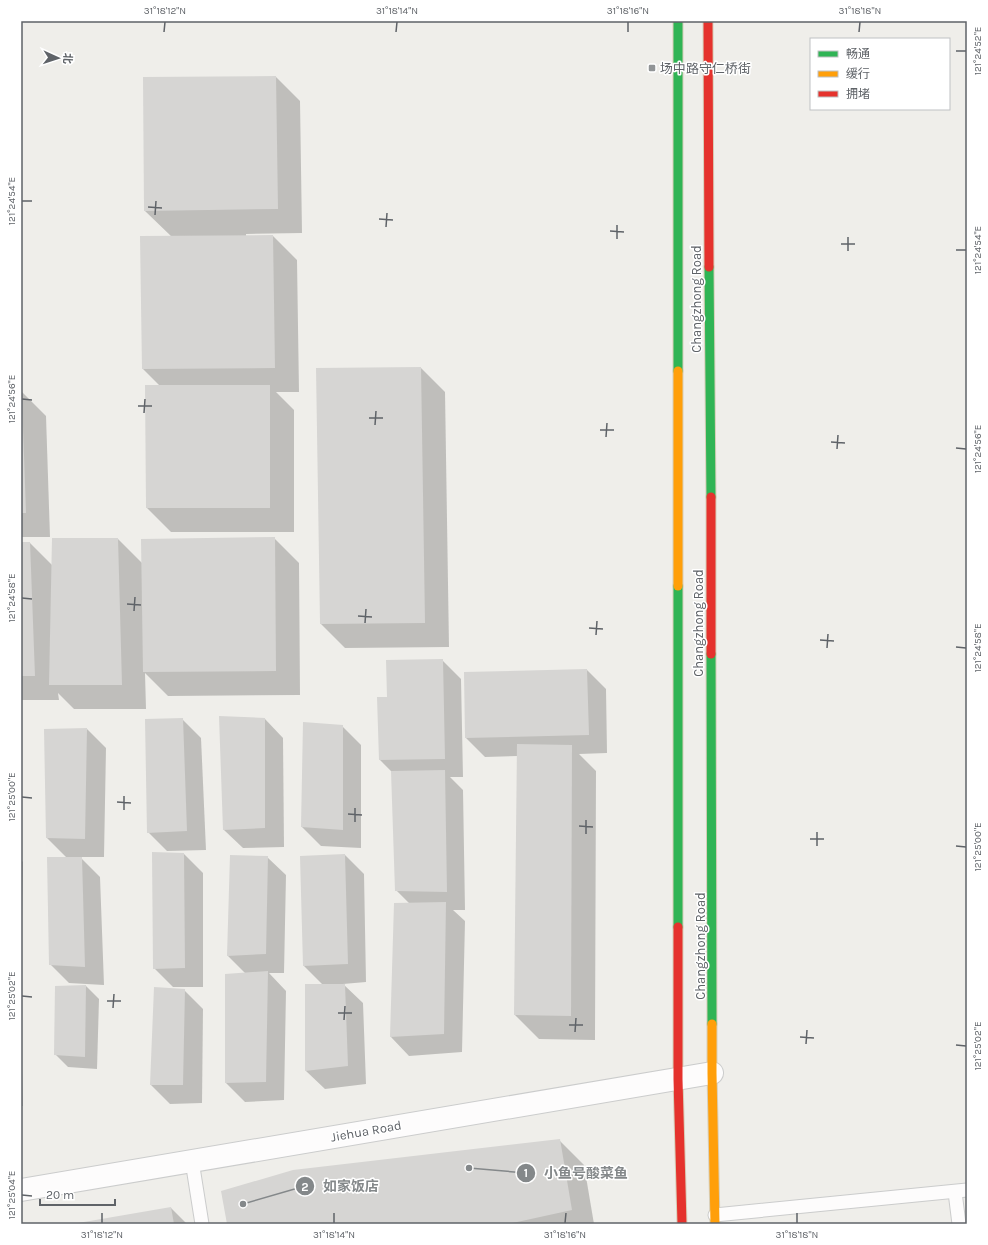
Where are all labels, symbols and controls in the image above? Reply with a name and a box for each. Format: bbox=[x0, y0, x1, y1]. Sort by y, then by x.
text: 31°18'12"N bbox=[144, 5, 186, 17]
text: 31°18'14"N bbox=[376, 5, 418, 17]
text: 31°18'16"N bbox=[607, 5, 649, 17]
text: 31°18'18"N bbox=[839, 5, 881, 17]
text: 121°24'52"E bbox=[972, 27, 984, 75]
north arrow bbox=[38, 38, 78, 78]
legend bbox=[810, 38, 950, 110]
text: 畅通 bbox=[846, 47, 870, 61]
text: 北 bbox=[61, 53, 74, 64]
place label: 场中路守仁桥街 bbox=[660, 61, 751, 76]
marker: 场中路守仁桥街 bbox=[647, 63, 657, 73]
text: 缓行 bbox=[846, 67, 870, 81]
text: 拥堵 bbox=[846, 87, 870, 101]
text: 121°24'54"E bbox=[6, 177, 18, 225]
text: 121°24'54"E bbox=[972, 226, 984, 274]
street label: Changzhong Road bbox=[689, 245, 704, 353]
text: 121°24'56"E bbox=[6, 375, 18, 423]
text: 121°24'56"E bbox=[972, 425, 984, 473]
street label: Changzhong Road bbox=[691, 569, 706, 677]
text: 121°24'58"E bbox=[6, 573, 18, 623]
text: 121°24'58"E bbox=[972, 623, 984, 673]
text: 121°25'00"E bbox=[6, 772, 18, 822]
text: 121°25'00"E bbox=[972, 822, 984, 872]
street label: Changzhong Road bbox=[693, 892, 708, 1000]
text: 121°25'02"E bbox=[6, 971, 18, 1021]
text: 121°25'02"E bbox=[972, 1021, 984, 1071]
street label: Jiehua Road bbox=[329, 1117, 403, 1145]
callout: 小鱼号酸菜鱼 bbox=[516, 1160, 636, 1186]
text: 小鱼号酸菜鱼 bbox=[544, 1165, 628, 1182]
text: 1 bbox=[524, 1166, 528, 1180]
text: 121°25'04"E bbox=[6, 1171, 18, 1219]
callout: 如家饭店 bbox=[295, 1173, 387, 1199]
text: 如家饭店 bbox=[323, 1178, 379, 1195]
text: 2 bbox=[301, 1180, 309, 1194]
scale bar bbox=[40, 1181, 115, 1207]
text: 20 m bbox=[46, 1188, 74, 1202]
text: 31°18'12"N bbox=[81, 1229, 123, 1241]
text: 31°18'14"N bbox=[313, 1229, 355, 1241]
text: 31°18'16"N bbox=[544, 1229, 586, 1241]
text: 31°18'18"N bbox=[776, 1229, 818, 1241]

